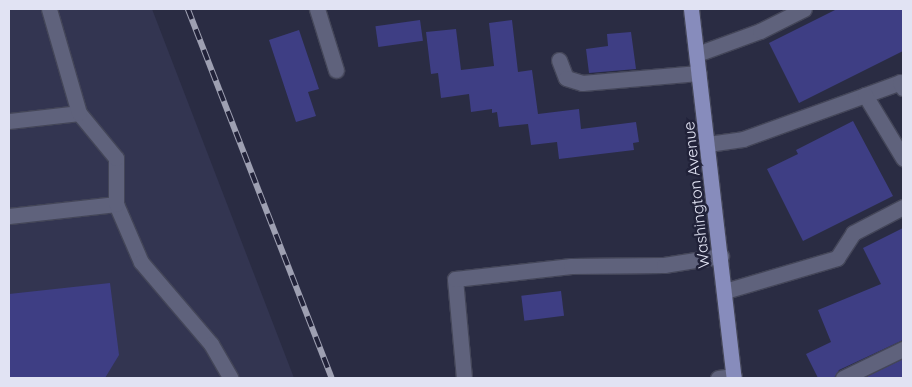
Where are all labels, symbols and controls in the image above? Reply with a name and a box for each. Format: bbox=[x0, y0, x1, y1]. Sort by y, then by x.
street label: Washington Avenue bbox=[679, 121, 713, 269]

